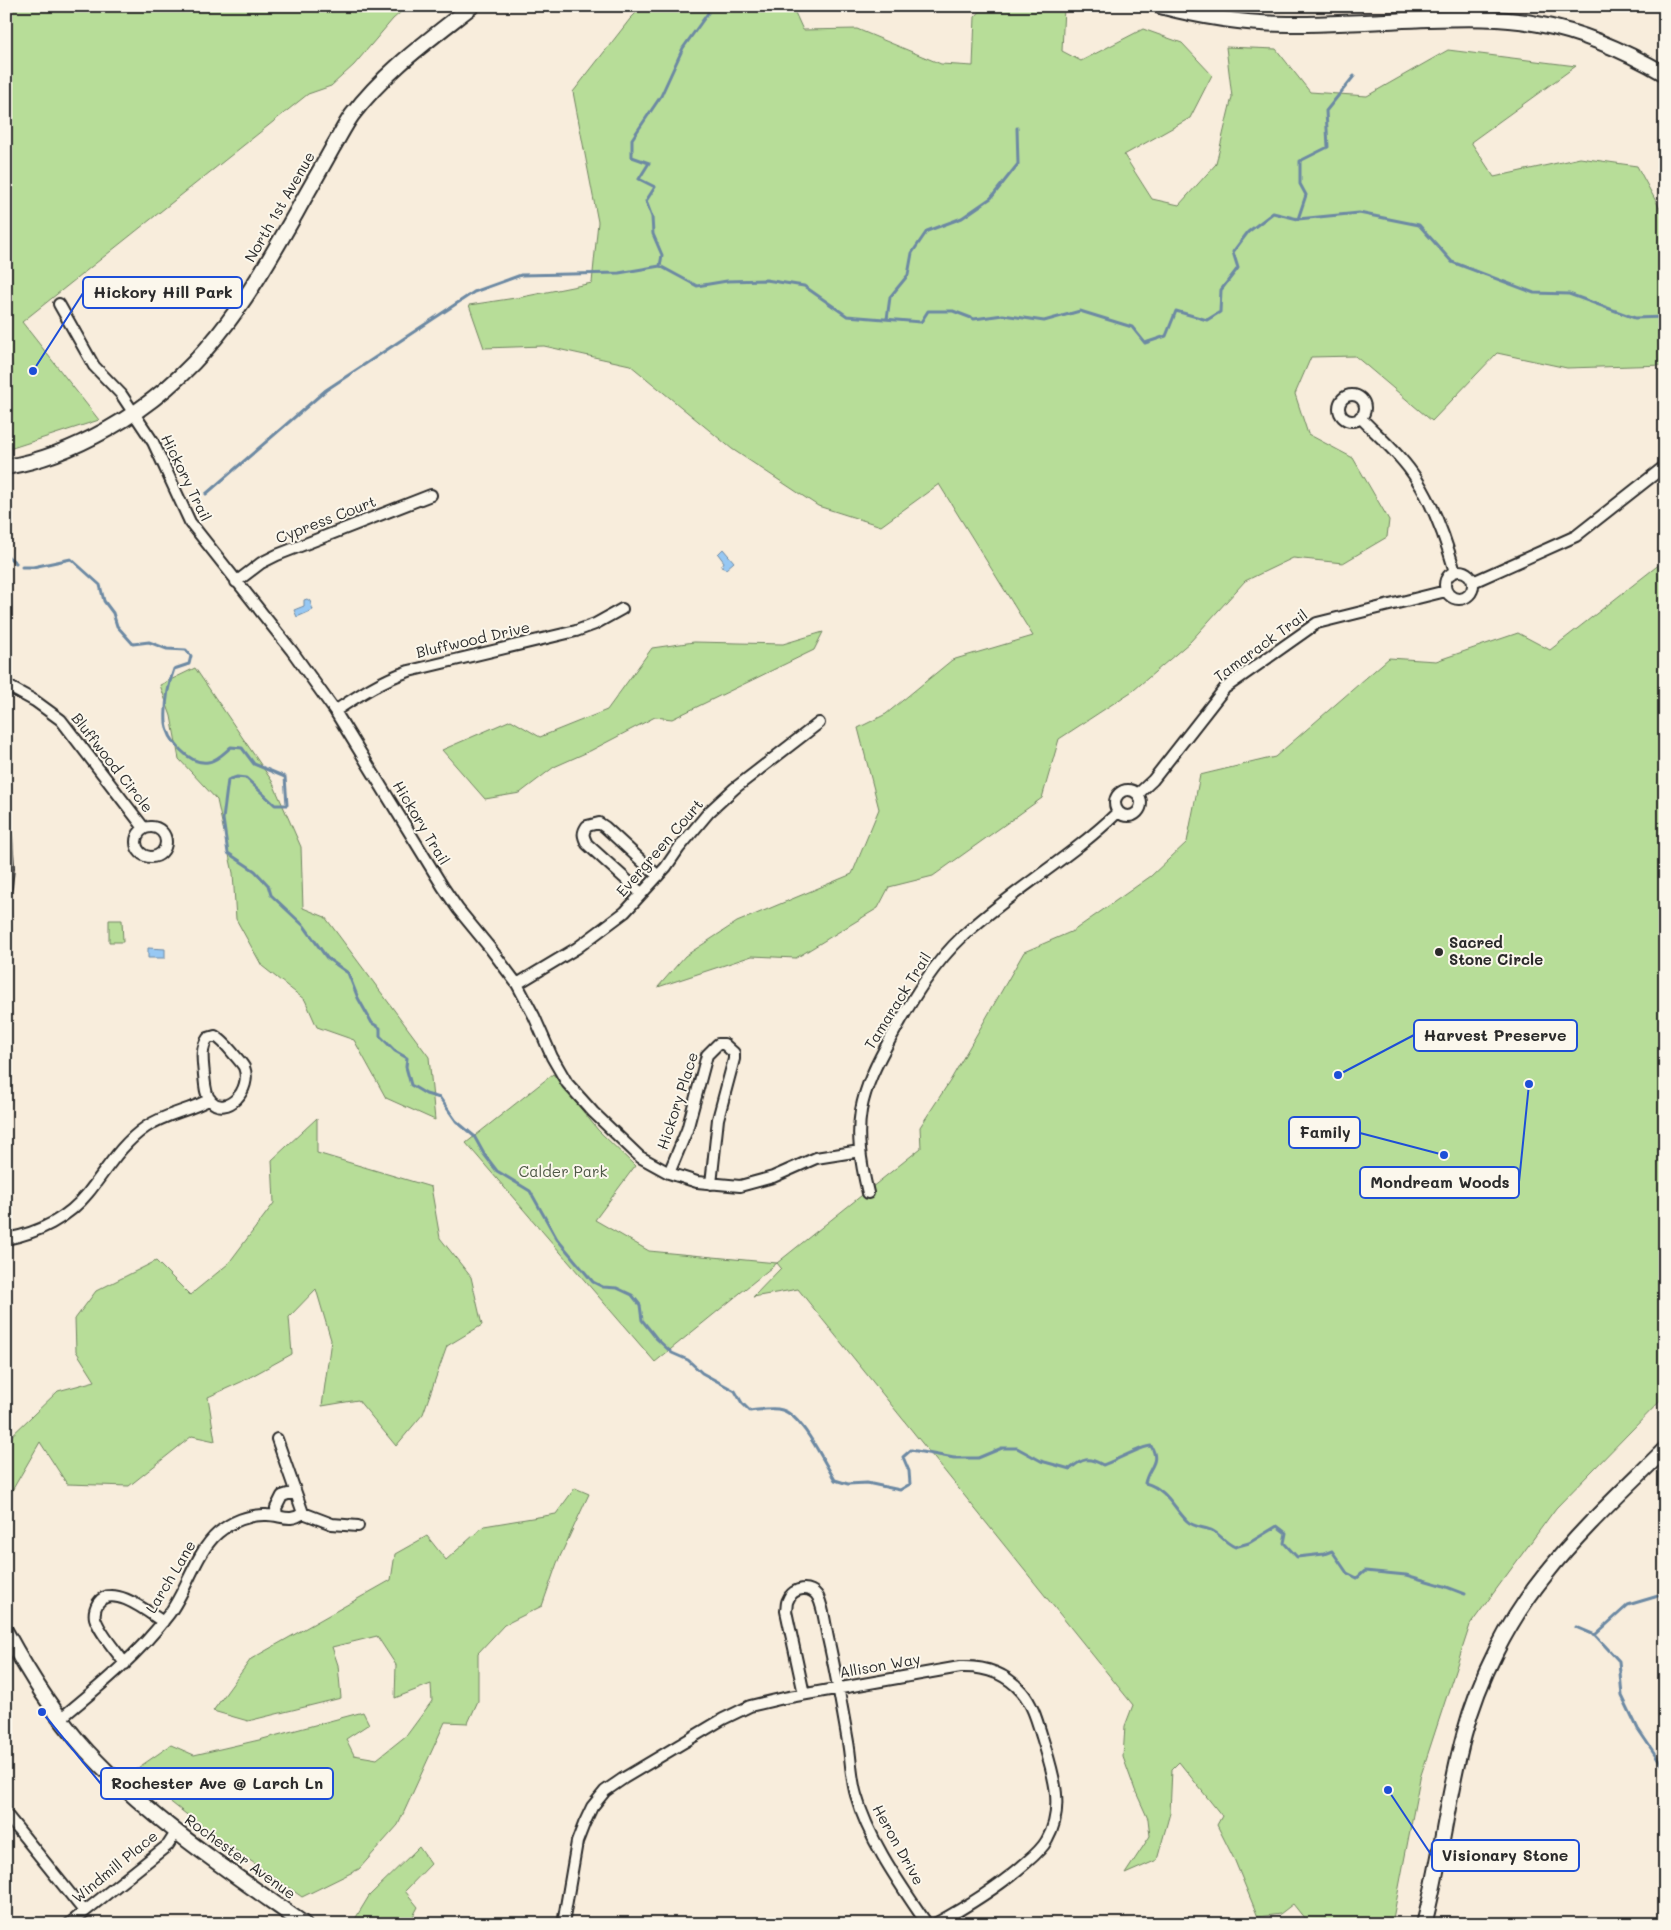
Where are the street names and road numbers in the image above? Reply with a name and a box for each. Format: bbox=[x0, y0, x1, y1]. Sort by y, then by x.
street label: North 1st Avenue bbox=[239, 148, 319, 265]
street label: Hickory Trail bbox=[157, 431, 217, 525]
street label: Cypress Court bbox=[273, 491, 379, 547]
street label: Tamarack Trail bbox=[1210, 604, 1311, 686]
street label: Bluffwood Drive bbox=[414, 616, 532, 662]
street label: Bluffwood Circle bbox=[68, 708, 158, 816]
street label: Hickory Trail bbox=[389, 777, 455, 868]
street label: Evergreen Court bbox=[611, 794, 707, 900]
street label: Tamarack Trail bbox=[859, 948, 935, 1053]
street label: Hickory Place bbox=[652, 1049, 702, 1152]
street label: Larch Lane bbox=[141, 1536, 200, 1617]
street label: Allison Way bbox=[838, 1648, 922, 1682]
street label: Heron Drive bbox=[869, 1801, 929, 1888]
street label: Rochester Avenue bbox=[181, 1809, 300, 1903]
street label: Windmill Place bbox=[67, 1825, 161, 1907]

